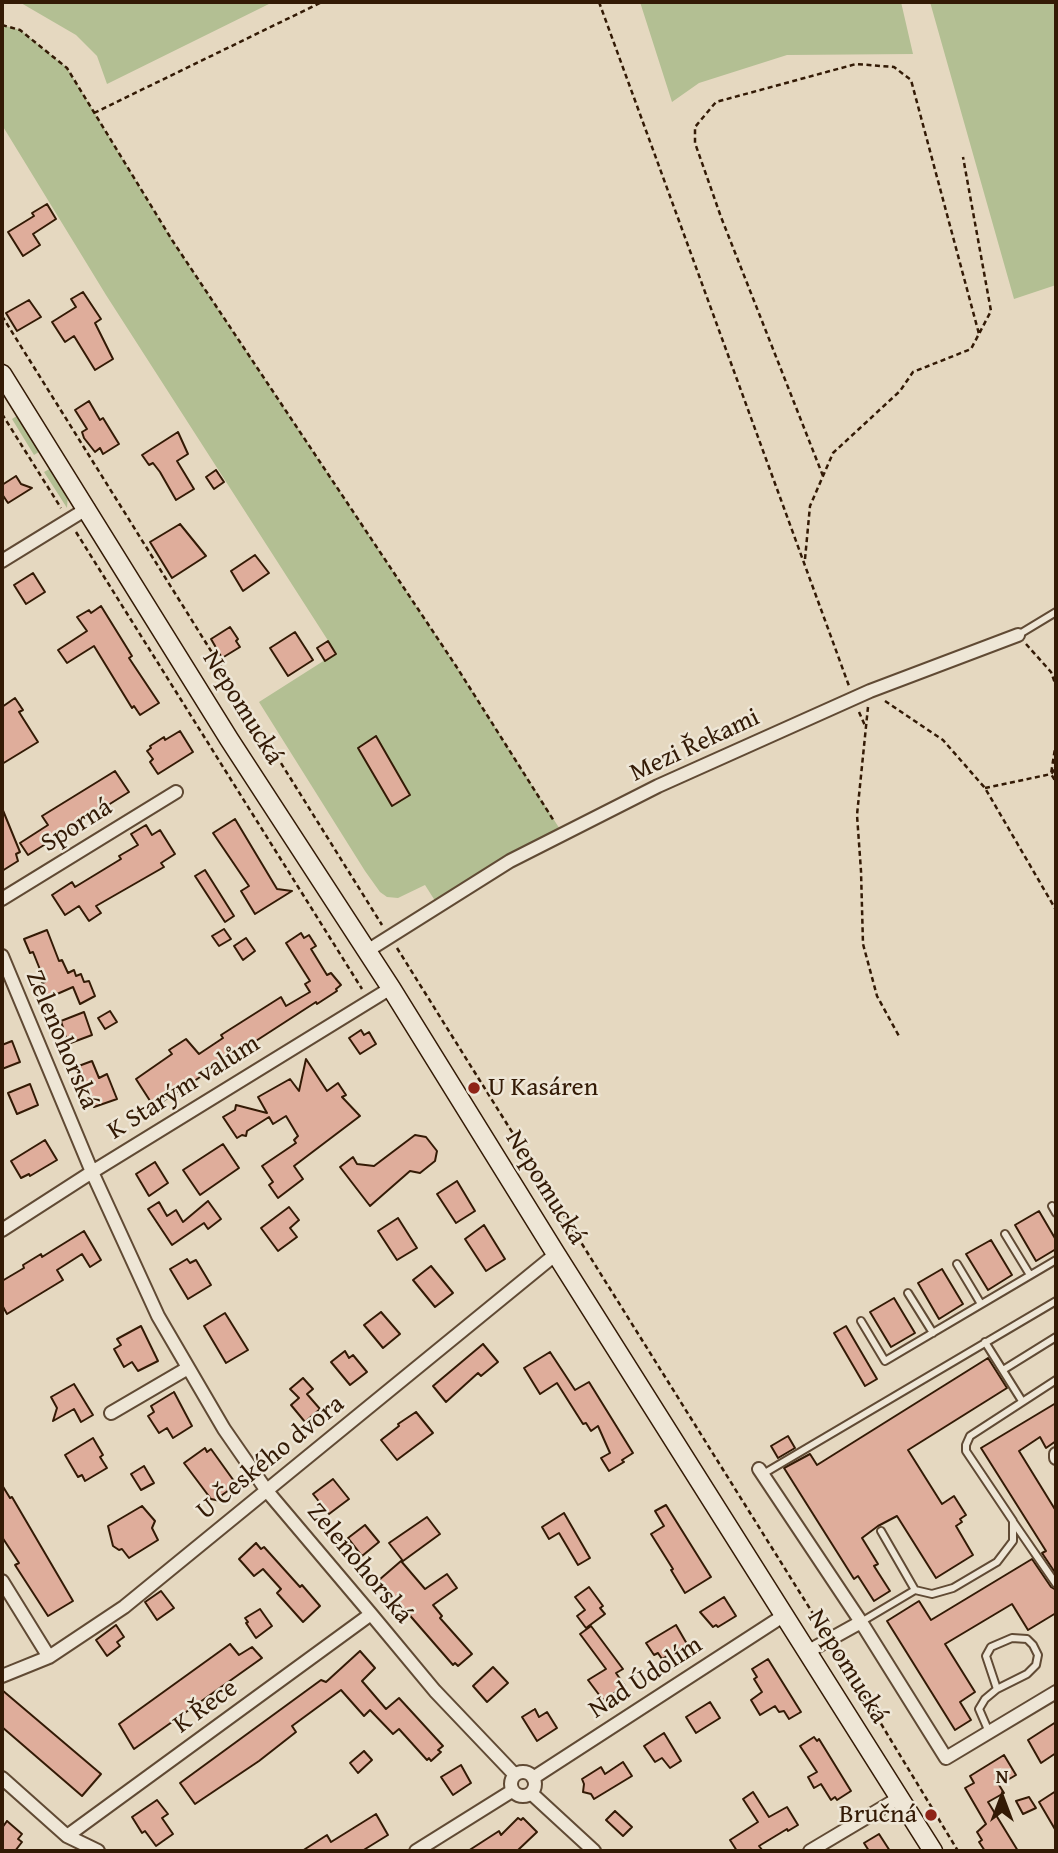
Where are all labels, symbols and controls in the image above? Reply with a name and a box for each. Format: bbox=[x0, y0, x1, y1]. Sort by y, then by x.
street label: Nepomucká bbox=[195, 645, 289, 771]
street label: Mezi Řekami bbox=[625, 702, 765, 790]
street label: Sporná bbox=[36, 792, 118, 860]
street label: Zelenohorská bbox=[18, 966, 104, 1114]
street label: K Starým valům bbox=[102, 1029, 266, 1147]
place label: U Kasáren bbox=[488, 1072, 598, 1104]
marker: U Kasáren bbox=[466, 1080, 482, 1096]
street label: Nepomucká bbox=[498, 1125, 592, 1251]
street label: U Českého dvora bbox=[191, 1389, 351, 1527]
street label: Zelenohorská bbox=[300, 1497, 418, 1631]
street label: Nepomucká bbox=[800, 1604, 894, 1730]
street label: Nad Údolím bbox=[583, 1630, 709, 1726]
street label: K Řece bbox=[168, 1673, 244, 1741]
north arrow bbox=[967, 1762, 1037, 1832]
text: N bbox=[996, 1762, 1008, 1790]
place label: Bručná bbox=[839, 1799, 917, 1831]
marker: Bručná bbox=[923, 1807, 939, 1823]

